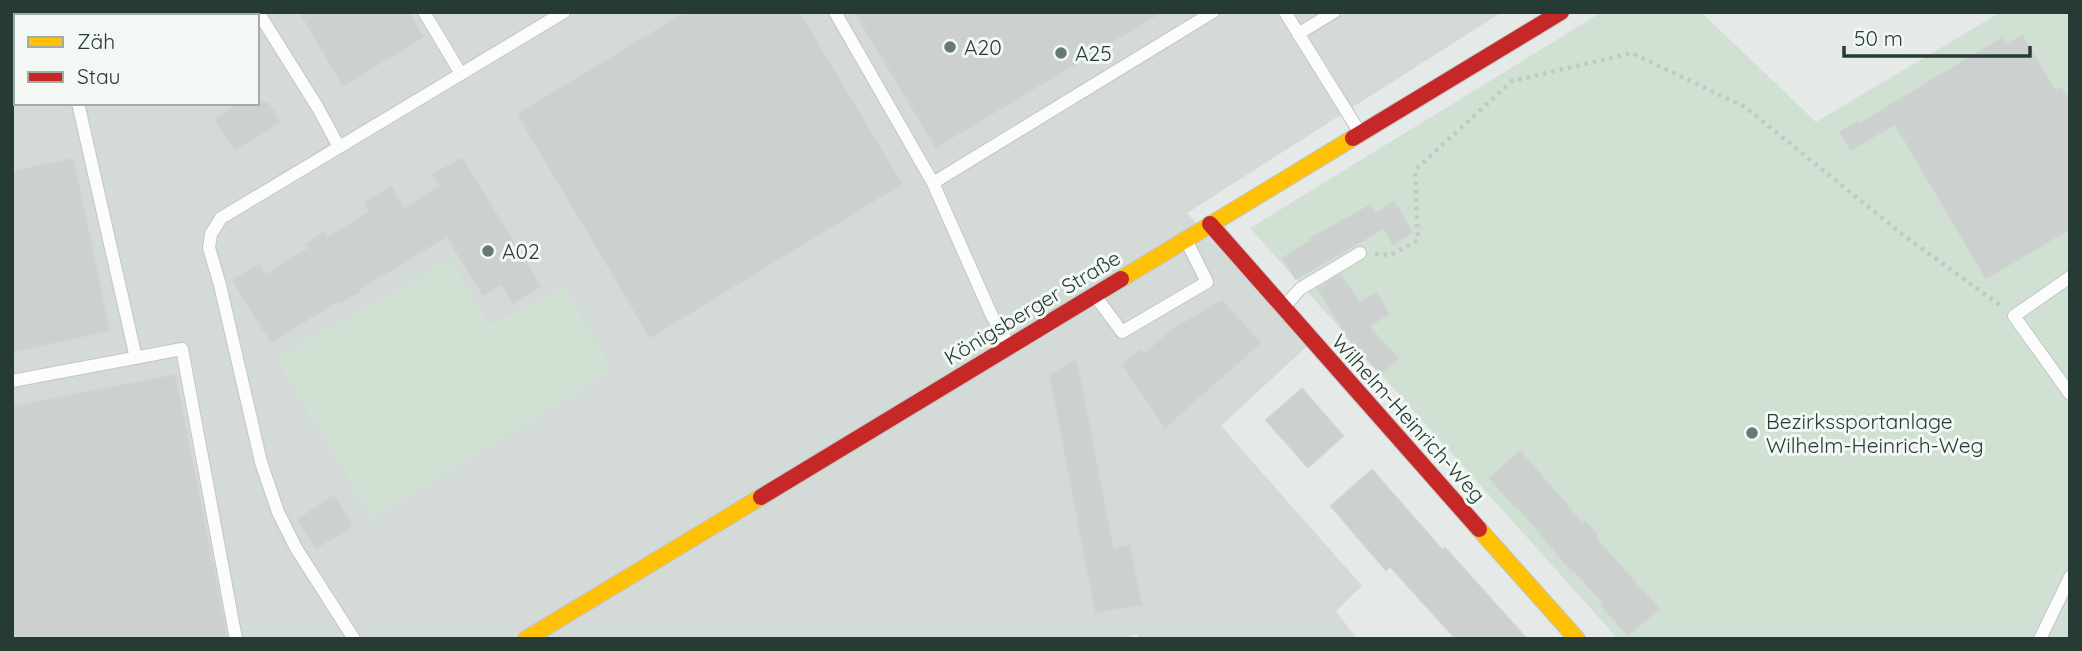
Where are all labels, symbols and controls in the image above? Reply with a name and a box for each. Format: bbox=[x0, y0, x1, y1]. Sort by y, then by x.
legend bbox=[14, 14, 259, 105]
scale bar bbox=[1844, 14, 2030, 58]
text: 50 m bbox=[1854, 25, 1903, 51]
text: Zäh bbox=[77, 28, 115, 54]
place label: A20 bbox=[964, 34, 1002, 60]
marker: A20 bbox=[942, 39, 958, 55]
place label: A25 bbox=[1075, 40, 1112, 66]
marker: A25 bbox=[1053, 45, 1069, 61]
text: Stau bbox=[77, 63, 120, 89]
place label: A02 bbox=[502, 238, 540, 264]
marker: A02 bbox=[480, 243, 496, 259]
street label: Königsberger Straße bbox=[939, 244, 1125, 370]
street label: Wilhelm-Heinrich-Weg bbox=[1327, 328, 1491, 508]
place label: Bezirkssportanlage Wilhelm-Heinrich-Weg bbox=[1766, 408, 1984, 458]
marker: Bezirkssportanlage Wilhelm-Heinrich-Weg bbox=[1744, 425, 1760, 441]

